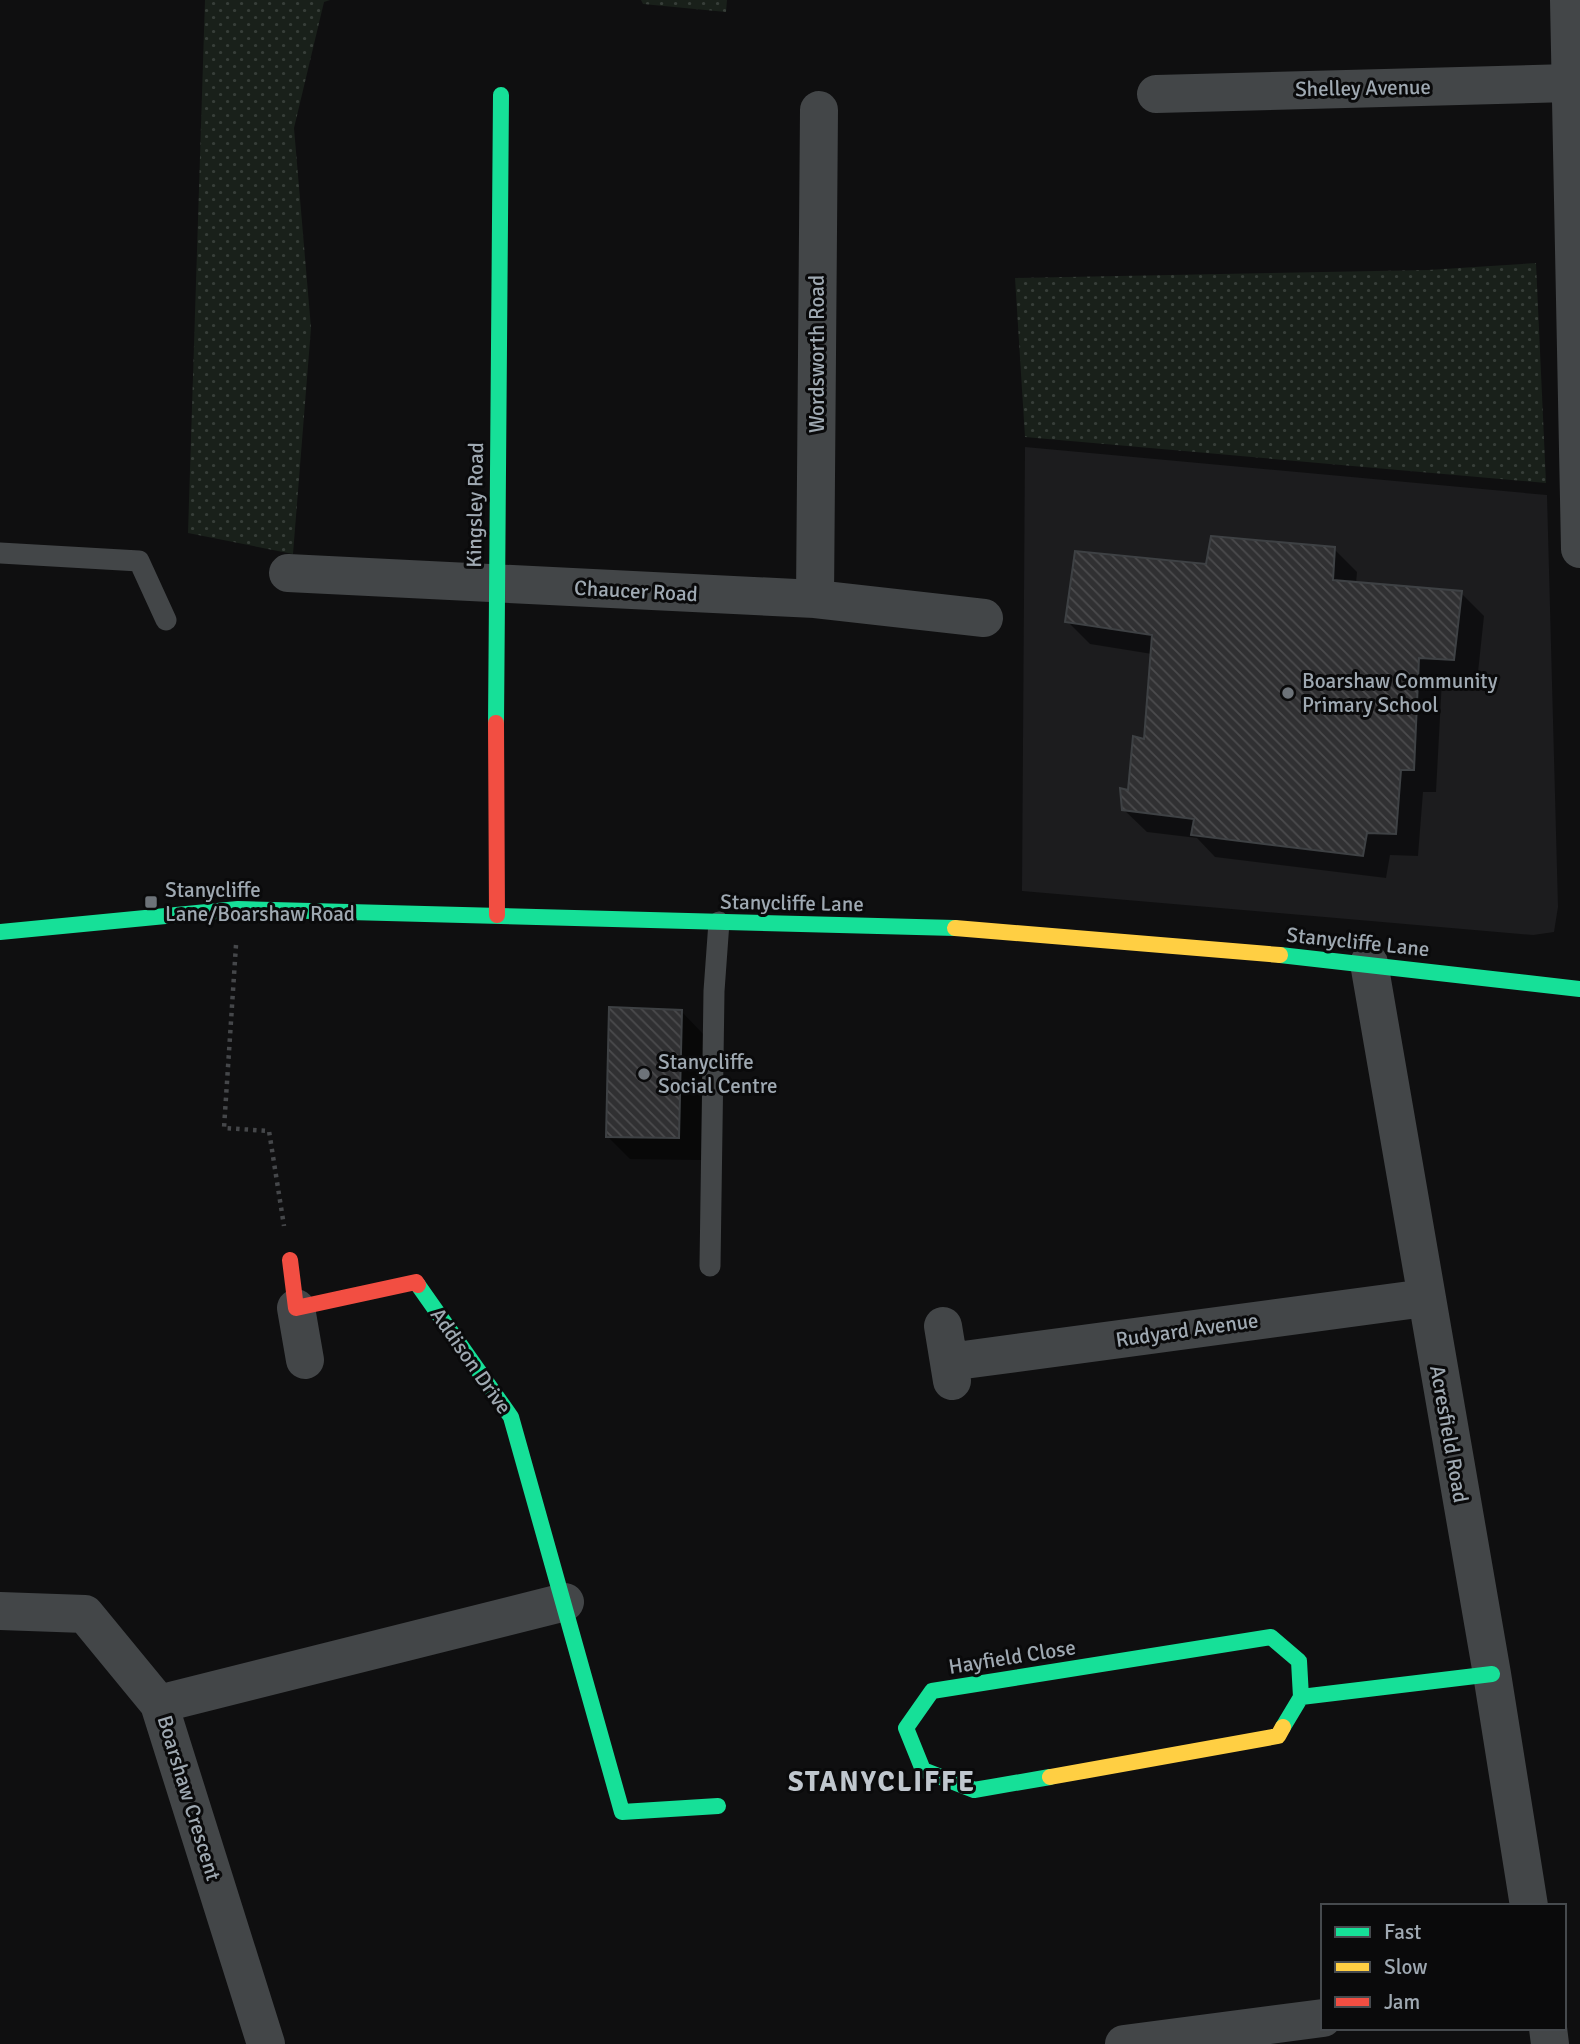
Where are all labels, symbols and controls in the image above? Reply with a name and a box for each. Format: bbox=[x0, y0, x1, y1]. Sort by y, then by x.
street label: Shelley Avenue bbox=[1295, 74, 1431, 102]
street label: Wordsworth Road bbox=[804, 275, 830, 433]
street label: Kingsley Road bbox=[461, 442, 489, 568]
street label: Chaucer Road bbox=[574, 575, 698, 607]
place label: Boarshaw Community Primary School bbox=[1302, 668, 1498, 718]
marker: Boarshaw Community Primary School bbox=[1280, 685, 1296, 701]
place label: Stanycliffe Lane/Boarshaw Road bbox=[165, 877, 355, 927]
street label: Stanycliffe Lane bbox=[720, 889, 864, 917]
marker: Stanycliffe Lane/Boarshaw Road bbox=[143, 894, 159, 910]
street label: Stanycliffe Lane bbox=[1285, 922, 1431, 962]
place label: Stanycliffe Social Centre bbox=[658, 1049, 778, 1099]
marker: Stanycliffe Social Centre bbox=[636, 1066, 652, 1082]
street label: Addison Drive bbox=[425, 1303, 517, 1419]
street label: Rudyard Avenue bbox=[1114, 1307, 1260, 1353]
street label: Acresfield Road bbox=[1424, 1363, 1474, 1505]
street label: Hayfield Close bbox=[947, 1634, 1077, 1680]
street label: Boarshaw Crescent bbox=[151, 1712, 227, 1884]
district label: STANYCLIFFE bbox=[788, 1765, 976, 1799]
legend bbox=[1321, 1904, 1566, 2030]
text: Fast bbox=[1384, 1919, 1421, 1945]
text: Slow bbox=[1384, 1954, 1428, 1980]
text: Jam bbox=[1384, 1989, 1420, 2015]

